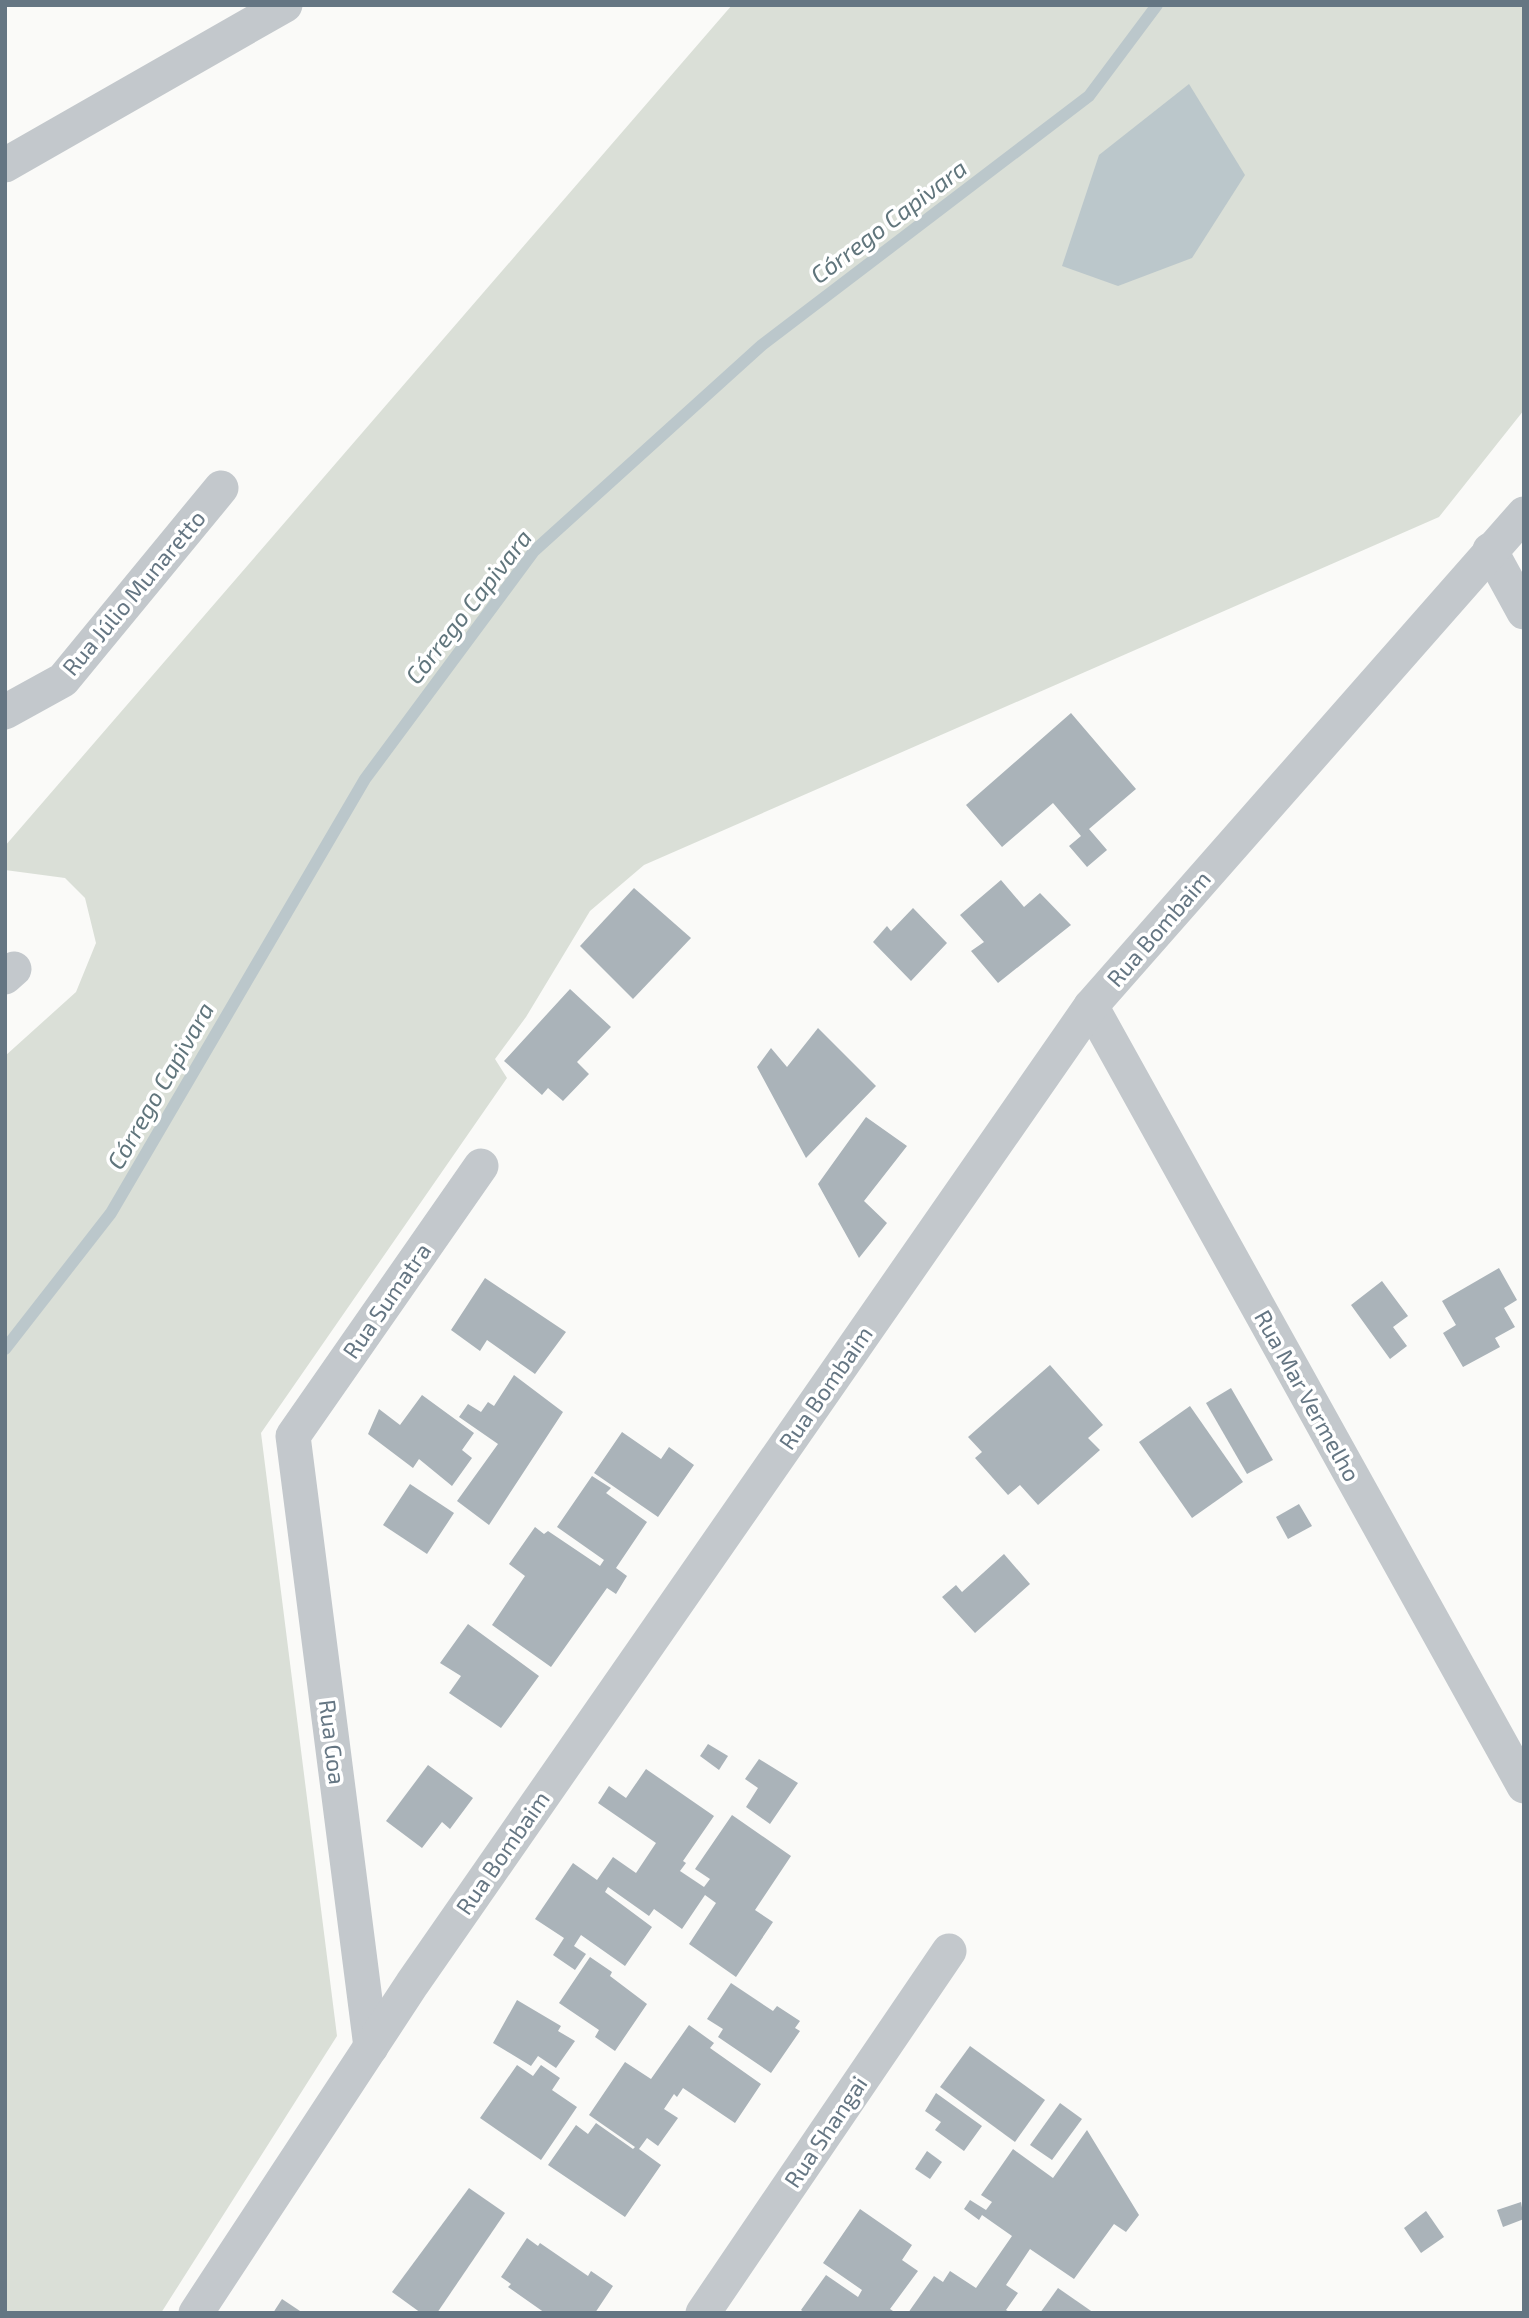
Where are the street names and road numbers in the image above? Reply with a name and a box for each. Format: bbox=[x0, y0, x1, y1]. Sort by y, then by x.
street label: Rua Júlio Munaretto bbox=[56, 504, 211, 681]
street label: Rua Bombaim bbox=[1100, 865, 1216, 992]
street label: Rua Sumatra bbox=[336, 1237, 436, 1364]
street label: Rua Mar Vermelho bbox=[1249, 1305, 1367, 1486]
street label: Rua Bombaim bbox=[772, 1320, 878, 1454]
street label: Rua Goa bbox=[314, 1698, 352, 1786]
street label: Rua Bombaim bbox=[449, 1785, 555, 1919]
street label: Rua Shangai bbox=[778, 2070, 873, 2192]

